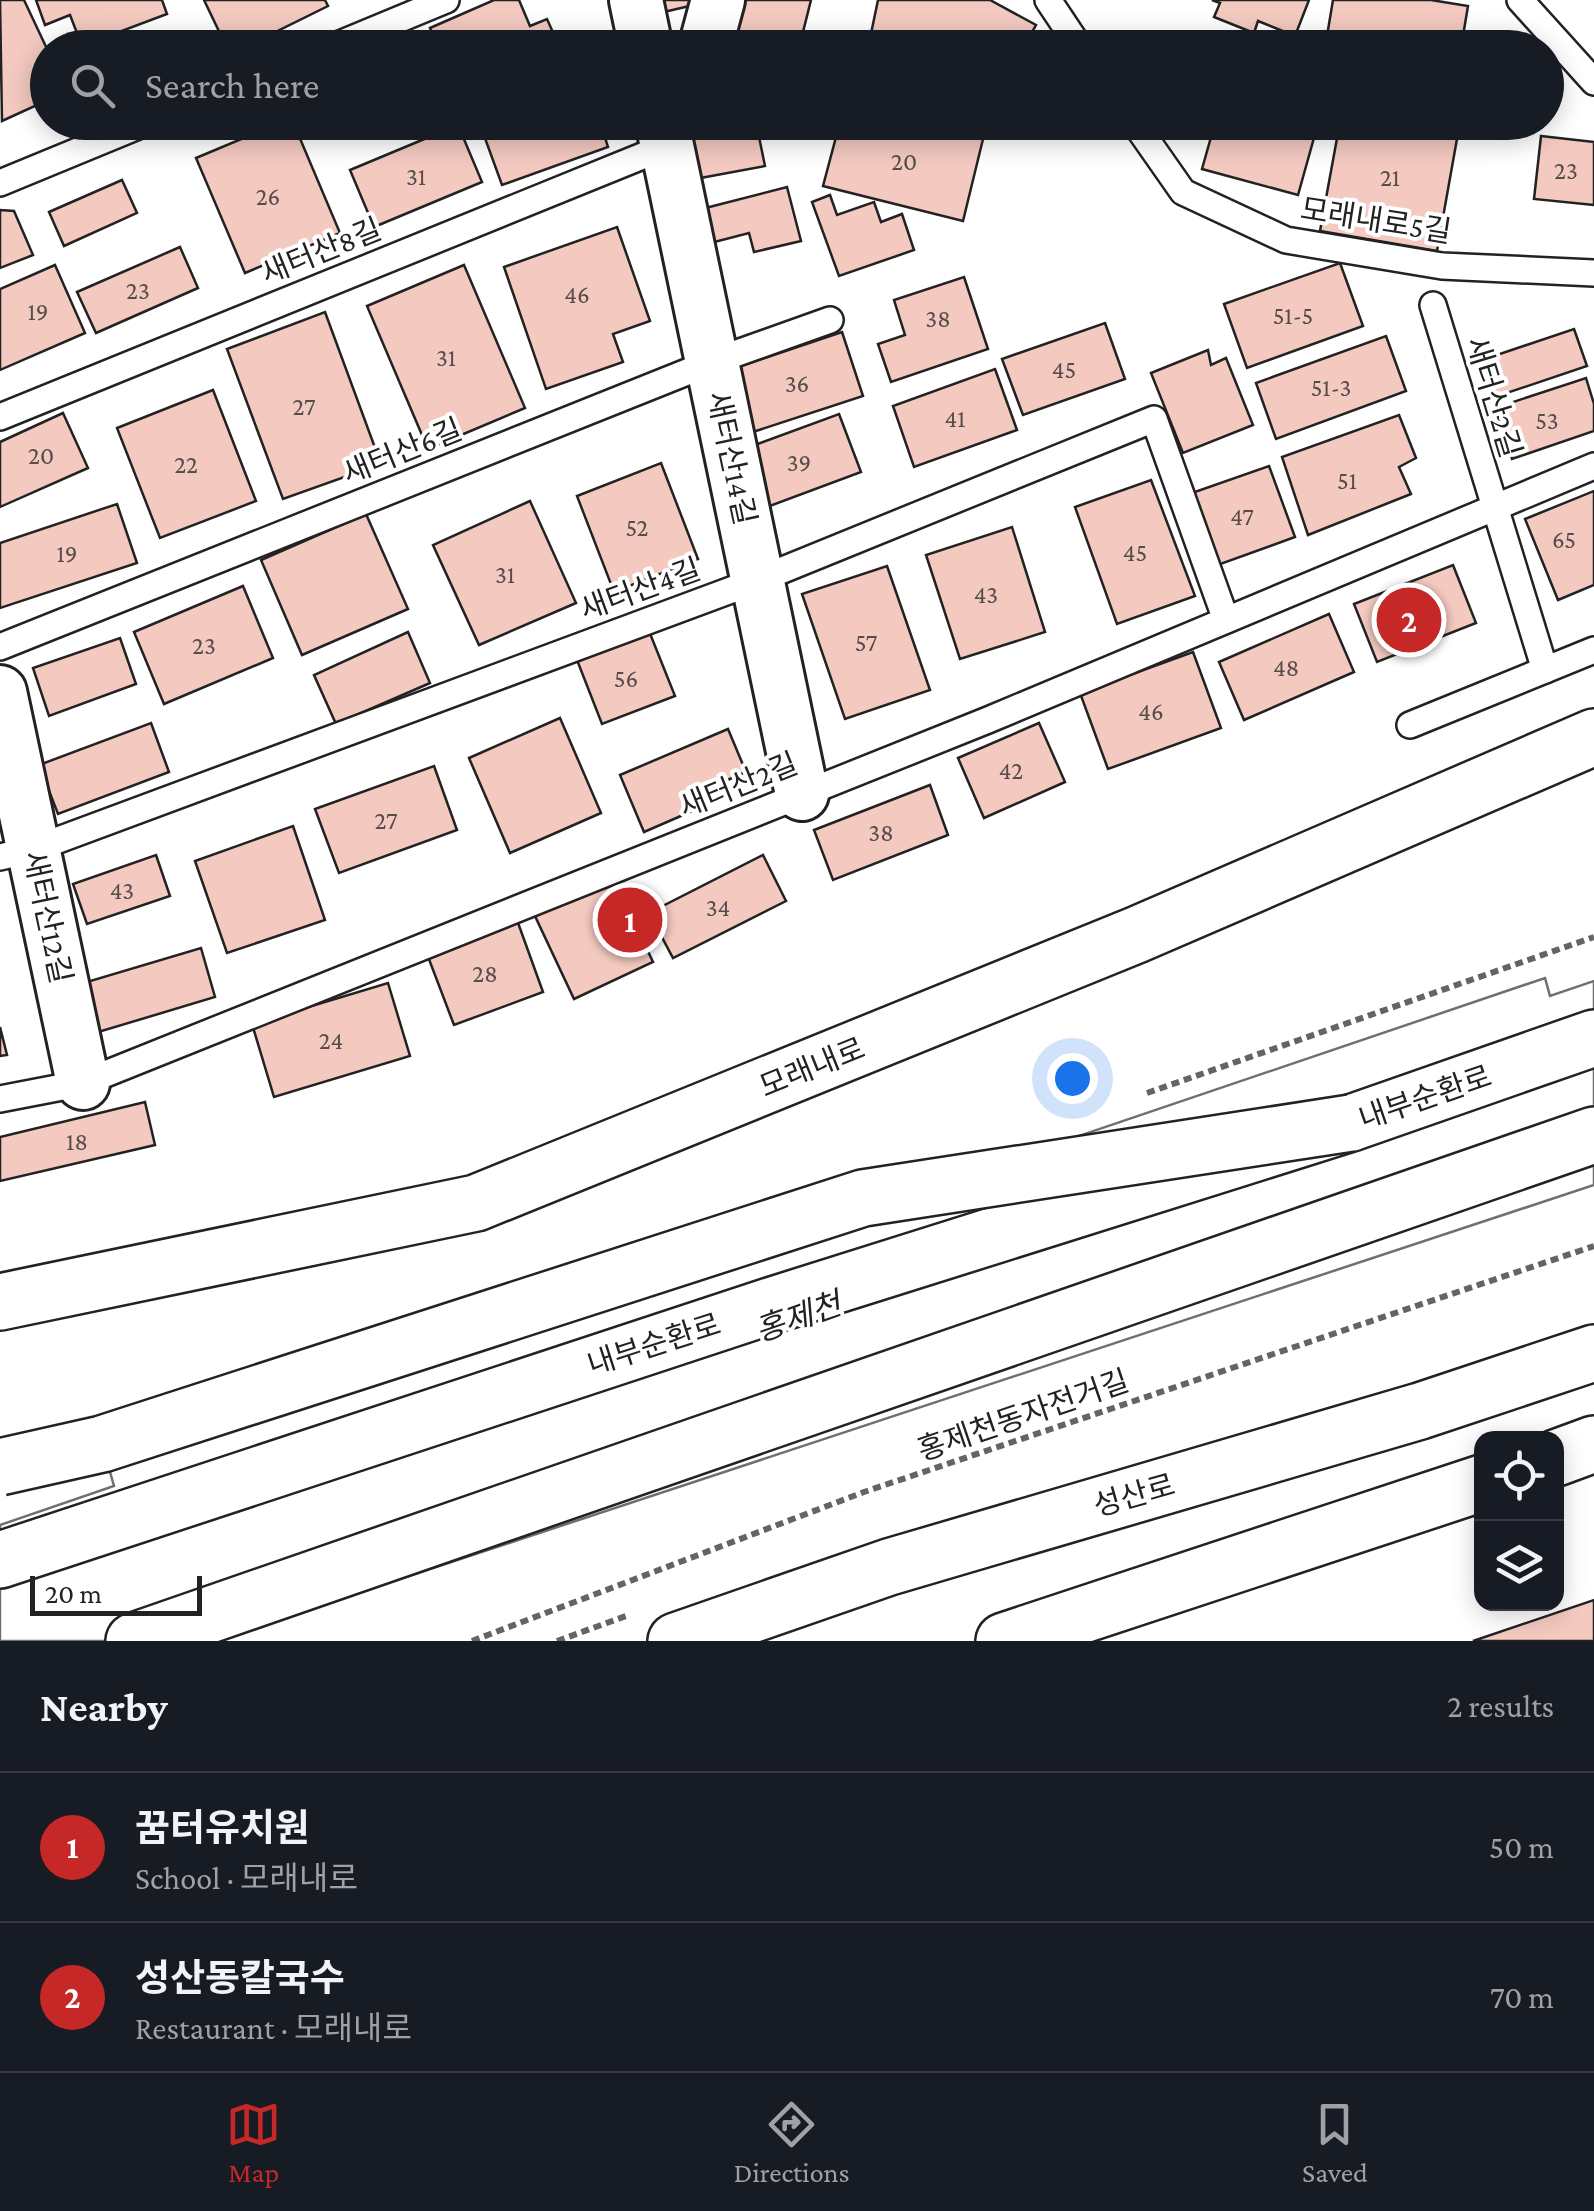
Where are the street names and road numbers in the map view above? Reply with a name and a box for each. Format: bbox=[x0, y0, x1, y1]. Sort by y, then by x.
street label: 모래내로5길 bbox=[1298, 192, 1454, 248]
street label: 새터산8길 bbox=[256, 212, 386, 290]
street label: 새터산2길 bbox=[1460, 333, 1528, 461]
street label: 새터산14길 bbox=[702, 388, 762, 528]
street label: 새터산6길 bbox=[338, 412, 466, 490]
street label: 새터산4길 bbox=[575, 552, 705, 626]
street label: 새터산2길 bbox=[674, 746, 802, 824]
street label: 새터산12길 bbox=[18, 848, 78, 986]
street label: 모래내로 bbox=[755, 1031, 869, 1103]
street label: 내부순환로 bbox=[1354, 1059, 1496, 1135]
street label: 내부순환로 bbox=[583, 1307, 725, 1381]
street label: 홍제천동자전거길 bbox=[913, 1363, 1133, 1467]
street label: 성산로 bbox=[1090, 1468, 1178, 1522]

